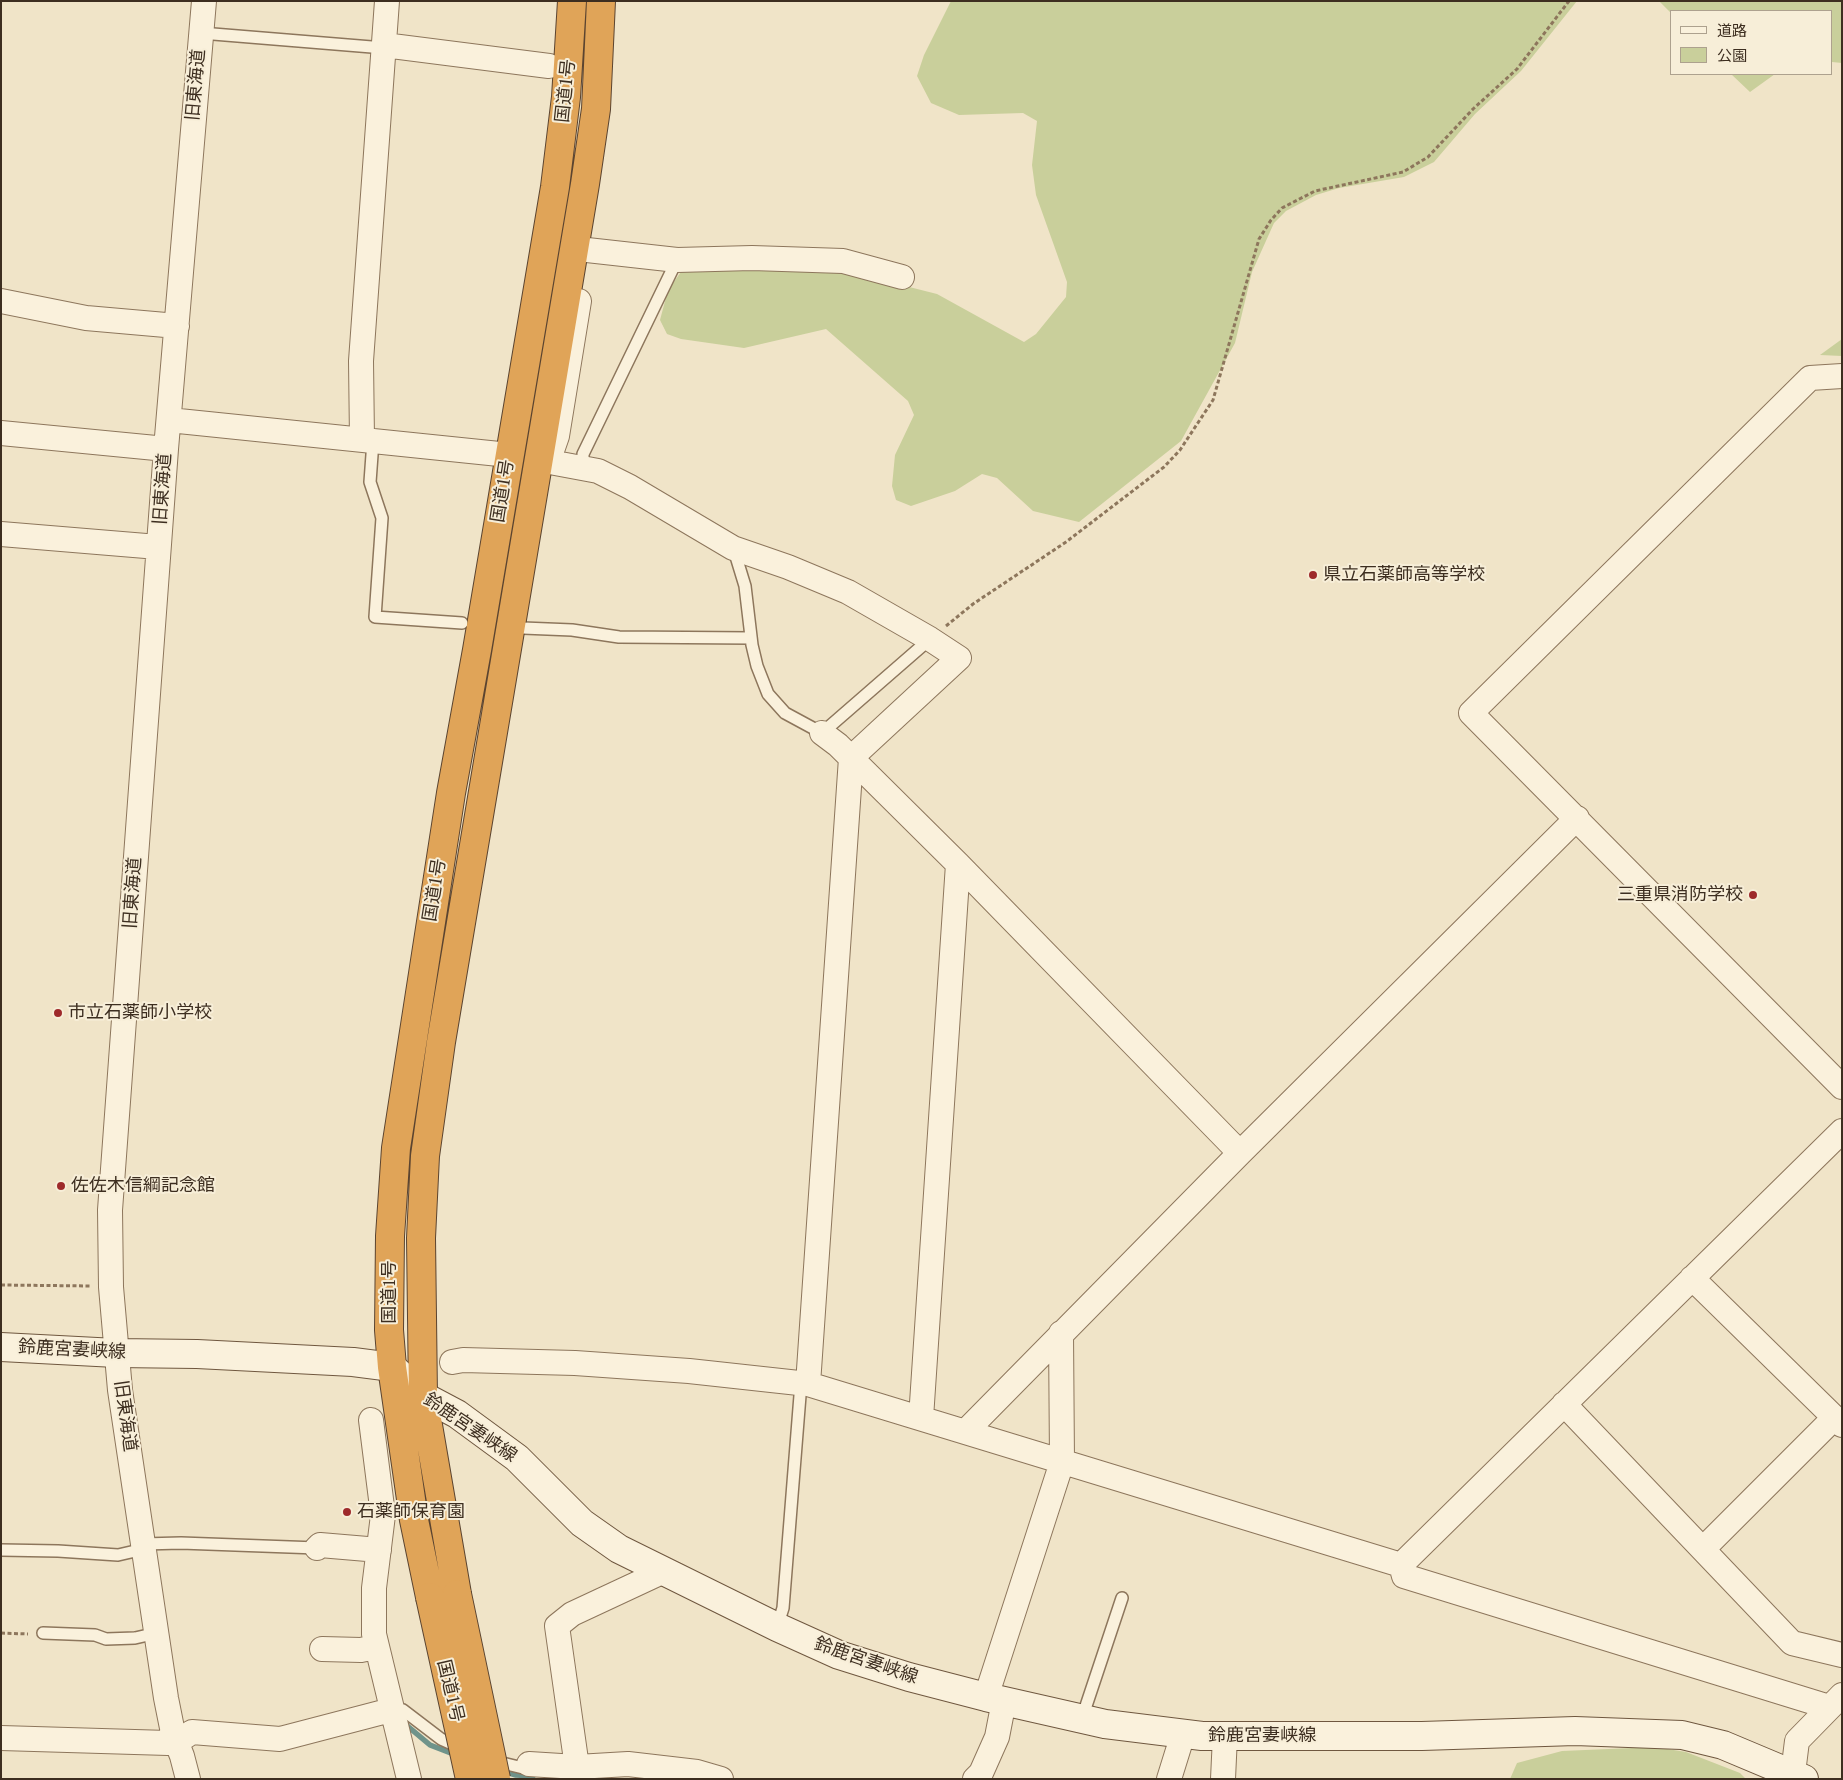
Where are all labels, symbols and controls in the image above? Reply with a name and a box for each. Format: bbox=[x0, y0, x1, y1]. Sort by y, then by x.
legend bbox=[1670, 10, 1833, 75]
text: 道路 bbox=[1717, 20, 1747, 40]
text: 公園 bbox=[1717, 45, 1747, 65]
street label: 旧東海道 bbox=[182, 48, 210, 122]
street label: 国道1号 bbox=[552, 58, 580, 124]
street label: 旧東海道 bbox=[150, 452, 176, 526]
street label: 国道1号 bbox=[487, 458, 519, 524]
place label: 県立石薬師高等学校 bbox=[1323, 564, 1485, 586]
marker: 県立石薬師高等学校 bbox=[1307, 569, 1319, 581]
street label: 旧東海道 bbox=[120, 856, 146, 930]
street label: 国道1号 bbox=[419, 857, 451, 923]
place label: 三重県消防学校 bbox=[1617, 884, 1743, 906]
marker: 三重県消防学校 bbox=[1747, 889, 1759, 901]
place label: 市立石薬師小学校 bbox=[68, 1002, 212, 1024]
marker: 市立石薬師小学校 bbox=[52, 1007, 64, 1019]
place label: 佐佐木信綱記念館 bbox=[71, 1175, 215, 1197]
marker: 佐佐木信綱記念館 bbox=[55, 1180, 67, 1192]
street label: 国道1号 bbox=[379, 1260, 401, 1324]
street label: 鈴鹿宮妻峡線 bbox=[18, 1336, 126, 1364]
street label: 旧東海道 bbox=[109, 1379, 141, 1453]
street label: 鈴鹿宮妻峡線 bbox=[419, 1389, 521, 1467]
place label: 石薬師保育園 bbox=[357, 1501, 465, 1523]
marker: 石薬師保育園 bbox=[341, 1506, 353, 1518]
street label: 鈴鹿宮妻峡線 bbox=[811, 1633, 921, 1689]
street label: 国道1号 bbox=[432, 1658, 468, 1724]
street label: 鈴鹿宮妻峡線 bbox=[1208, 1725, 1316, 1747]

